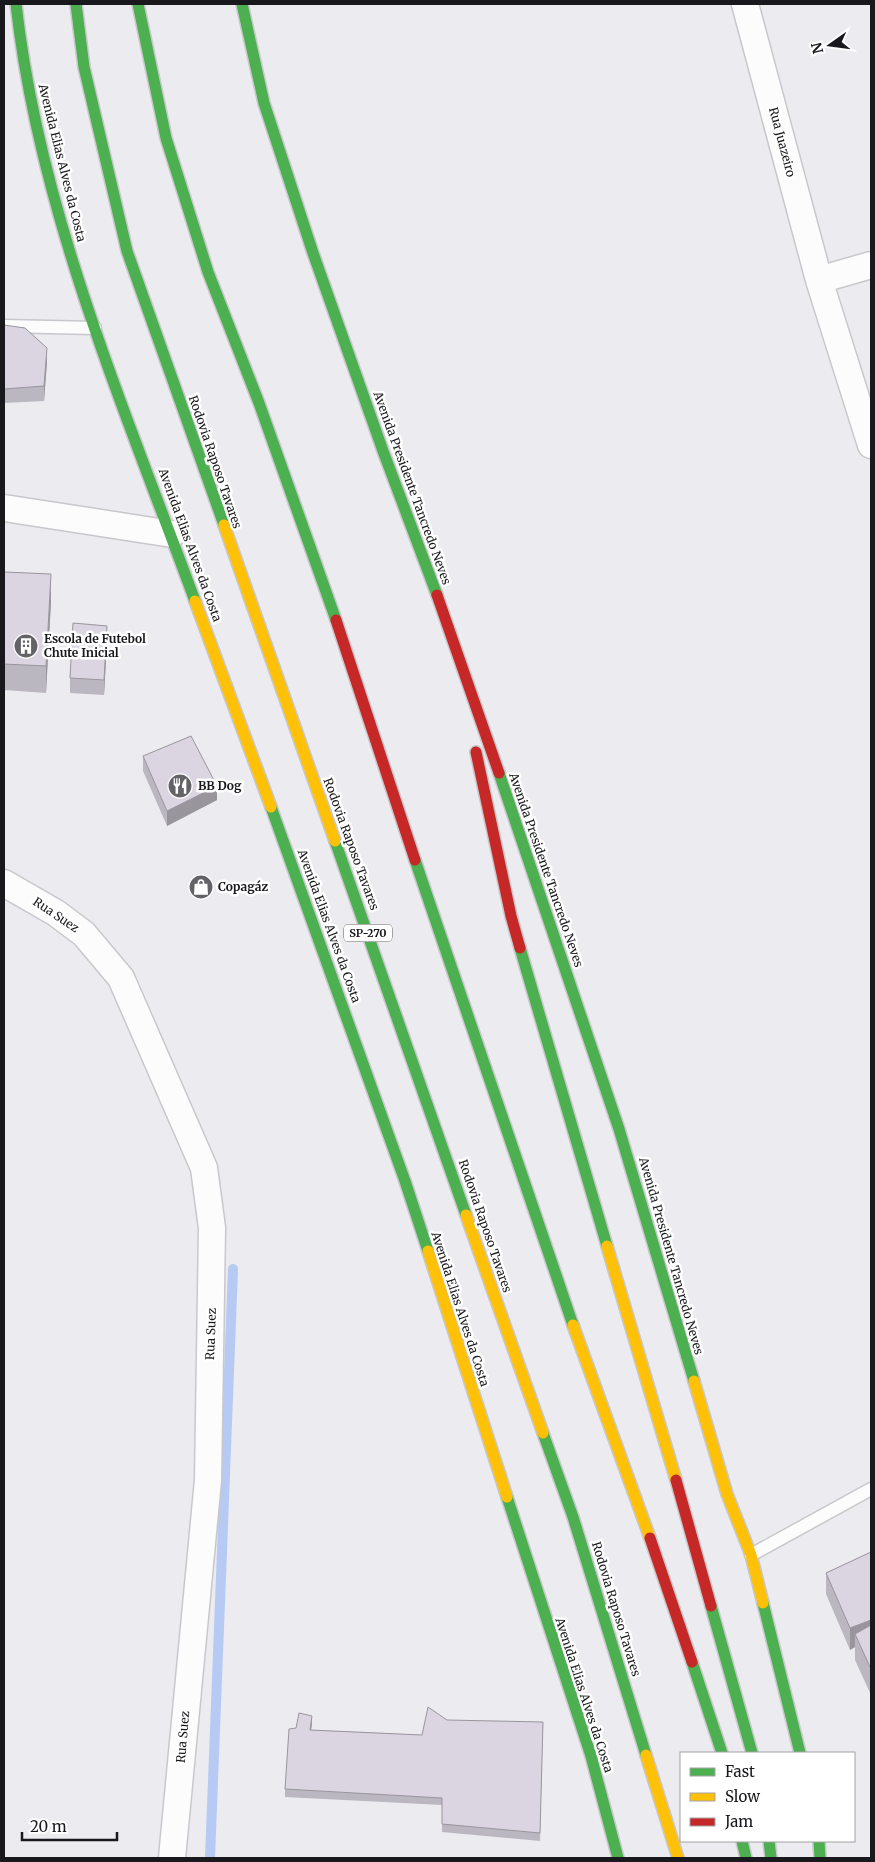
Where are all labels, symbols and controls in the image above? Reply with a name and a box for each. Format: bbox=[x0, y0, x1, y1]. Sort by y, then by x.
north arrow bbox=[805, 20, 855, 70]
text: N bbox=[807, 41, 827, 56]
street label: Avenida Elias Alves da Costa bbox=[35, 81, 89, 244]
street label: Rua Juazeiro bbox=[766, 105, 799, 178]
street label: Avenida Presidente Tancredo Neves bbox=[370, 388, 455, 587]
street label: Rodovia Raposo Tavares bbox=[186, 393, 245, 531]
street label: Avenida Elias Alves da Costa bbox=[155, 465, 225, 624]
place label: Escola de Futebol Chute Inicial bbox=[44, 631, 146, 660]
building icon: Escola de Futebol Chute Inicial bbox=[13, 633, 39, 659]
street label: Avenida Presidente Tancredo Neves bbox=[506, 770, 587, 969]
restaurant icon: BB Dog bbox=[167, 773, 193, 799]
street label: Rodovia Raposo Tavares bbox=[321, 776, 382, 912]
place label: BB Dog bbox=[198, 778, 242, 793]
street label: Avenida Elias Alves da Costa bbox=[294, 846, 364, 1005]
shop icon: Copagáz bbox=[188, 874, 214, 900]
place label: Copagáz bbox=[218, 879, 268, 894]
street label: Rua Suez bbox=[30, 894, 83, 936]
road number: SP-270 bbox=[344, 924, 392, 941]
street label: Avenida Presidente Tancredo Neves bbox=[636, 1155, 707, 1356]
street label: Rodovia Raposo Tavares bbox=[456, 1157, 515, 1295]
street label: Avenida Elias Alves da Costa bbox=[428, 1229, 493, 1389]
street label: Rua Suez bbox=[202, 1307, 219, 1360]
street label: Rodovia Raposo Tavares bbox=[589, 1540, 644, 1678]
street label: Avenida Elias Alves da Costa bbox=[552, 1615, 617, 1775]
street label: Rua Suez bbox=[173, 1710, 192, 1764]
legend bbox=[680, 1752, 855, 1842]
text: Fast bbox=[725, 1762, 755, 1781]
text: Slow bbox=[725, 1787, 760, 1806]
scale bar bbox=[22, 1810, 118, 1842]
text: Jam bbox=[724, 1812, 753, 1831]
text: 20 m bbox=[30, 1817, 67, 1836]

